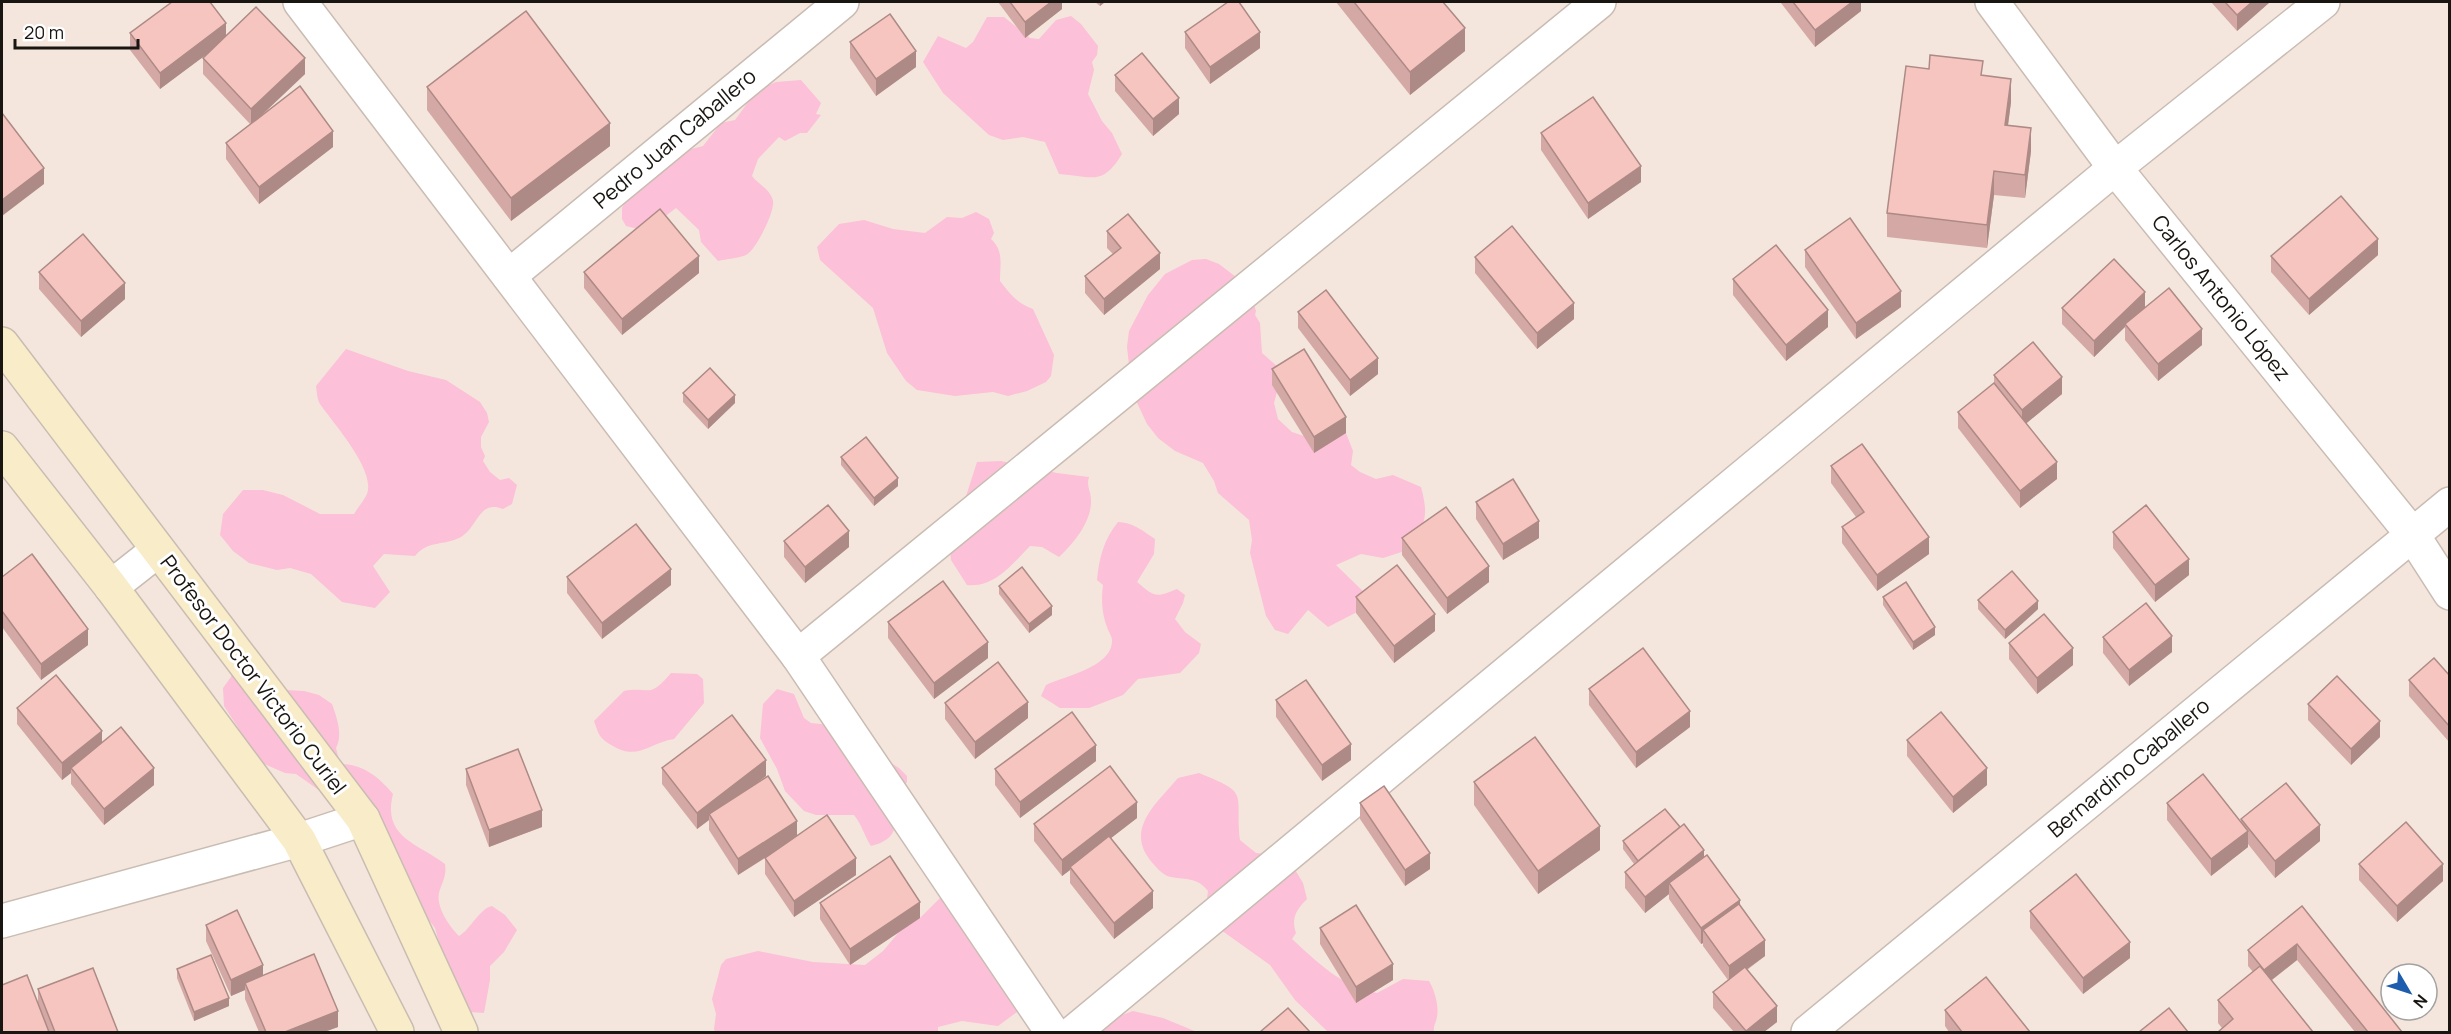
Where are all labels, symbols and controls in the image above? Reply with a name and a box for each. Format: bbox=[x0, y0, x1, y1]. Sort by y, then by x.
scale bar bbox=[15, 12, 138, 50]
text: 20 m bbox=[24, 20, 64, 44]
street label: Pedro Juan Caballero bbox=[587, 62, 762, 215]
street label: Carlos Antonio López bbox=[2146, 209, 2297, 386]
street label: Profesor Doctor Victorio Curiel bbox=[155, 549, 353, 800]
street label: Bernardino Caballero bbox=[2042, 691, 2215, 843]
north arrow bbox=[2379, 962, 2439, 1022]
text: N bbox=[2408, 990, 2433, 1013]

